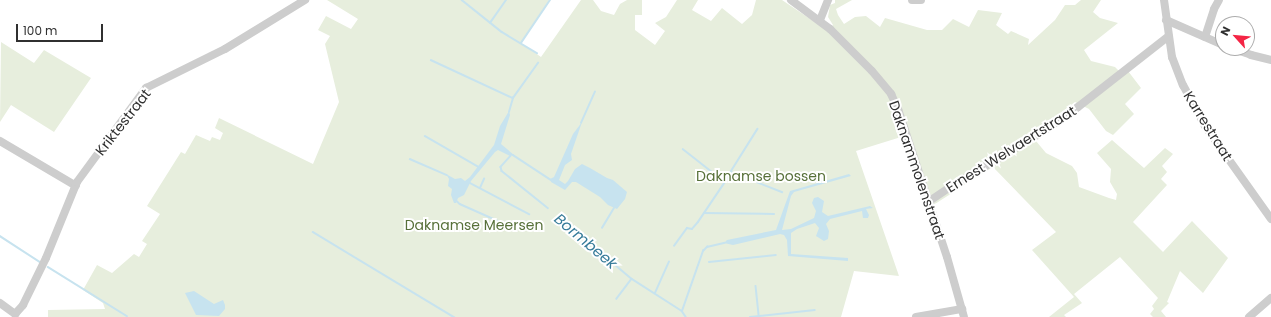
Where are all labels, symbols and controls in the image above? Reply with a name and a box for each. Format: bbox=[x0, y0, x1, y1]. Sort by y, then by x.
scale bar bbox=[18, 16, 105, 42]
north arrow bbox=[1215, 16, 1255, 56]
text: 100 m bbox=[23, 22, 57, 39]
text: N bbox=[1216, 24, 1234, 38]
street label: Kriktestraat bbox=[92, 85, 154, 159]
street label: Karrestraat bbox=[1180, 88, 1236, 164]
street label: Daknammolenstraat bbox=[885, 98, 949, 242]
street label: Ernest Welvaertstraat bbox=[943, 102, 1079, 196]
park label: Daknamse bossen bbox=[696, 168, 826, 184]
water label: Bormbeek bbox=[551, 210, 621, 272]
park label: Daknamse Meersen bbox=[405, 217, 543, 233]

